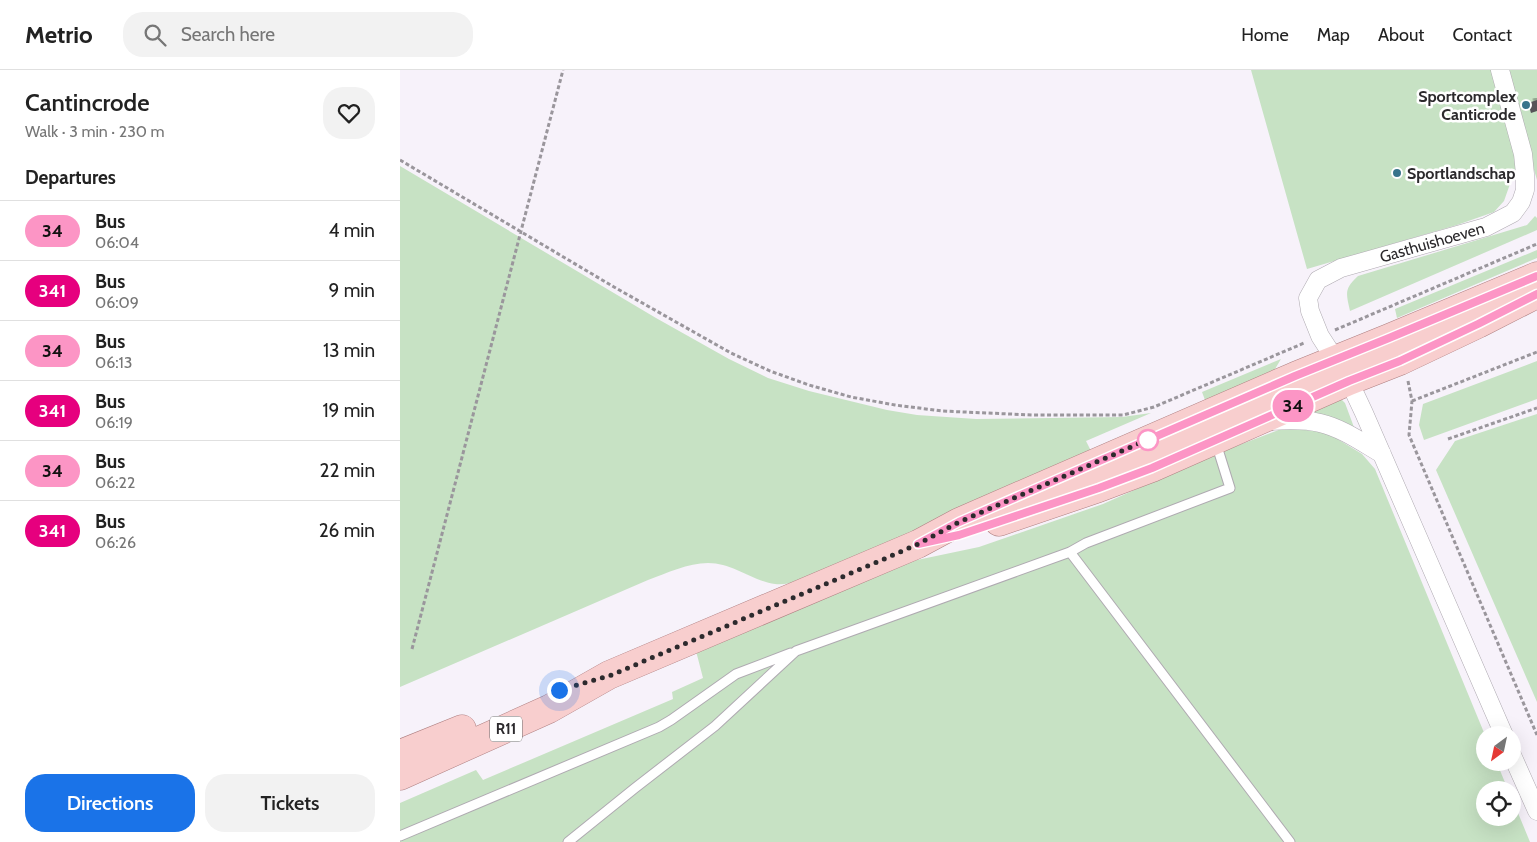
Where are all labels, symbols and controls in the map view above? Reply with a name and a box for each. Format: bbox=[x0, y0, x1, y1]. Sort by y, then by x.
search box bbox=[123, 12, 473, 57]
text: Metrio bbox=[25, 20, 93, 49]
icon: search bbox=[141, 21, 169, 49]
text: Search here bbox=[181, 23, 275, 46]
text: Home bbox=[1241, 24, 1289, 46]
text: Map bbox=[1317, 24, 1350, 46]
text: About bbox=[1378, 24, 1424, 46]
text: Contact bbox=[1452, 24, 1512, 46]
button: heart bbox=[323, 87, 375, 139]
place label: Sportcomplex Canticrode bbox=[1418, 87, 1516, 124]
text: Cantincrode bbox=[25, 88, 150, 117]
marker: Sportcomplex Canticrode bbox=[1520, 99, 1532, 111]
text: Walk · 3 min · 230 m bbox=[25, 122, 165, 141]
place label: Sportlandschap bbox=[1407, 164, 1515, 183]
text: Departures bbox=[25, 166, 116, 189]
marker: Sportlandschap bbox=[1391, 167, 1403, 179]
text: Bus bbox=[95, 210, 125, 233]
street label: Gasthuishoeven bbox=[1378, 218, 1487, 266]
text: 4 min bbox=[328, 219, 375, 242]
text: 34 bbox=[42, 220, 63, 242]
text: 06:04 bbox=[95, 233, 139, 252]
text: Bus bbox=[95, 270, 125, 293]
text: 9 min bbox=[329, 279, 375, 302]
text: 341 bbox=[39, 280, 66, 302]
text: 06:09 bbox=[95, 293, 139, 312]
text: Bus bbox=[95, 330, 125, 353]
text: 13 min bbox=[323, 339, 375, 362]
text: 34 bbox=[42, 340, 63, 362]
text: 06:13 bbox=[95, 353, 132, 372]
text: Bus bbox=[95, 390, 125, 413]
line badge: 34 bbox=[1270, 390, 1316, 422]
text: 34 bbox=[1283, 395, 1303, 417]
text: 19 min bbox=[322, 399, 375, 422]
text: 341 bbox=[39, 400, 66, 422]
text: 06:19 bbox=[95, 413, 133, 432]
unlabelled marker bbox=[1137, 429, 1159, 451]
text: Bus bbox=[95, 450, 125, 473]
text: 22 min bbox=[320, 459, 375, 482]
text: 34 bbox=[42, 460, 63, 482]
text: 06:22 bbox=[95, 473, 135, 492]
text: Bus bbox=[95, 510, 125, 533]
text: 26 min bbox=[319, 519, 375, 542]
text: 341 bbox=[39, 520, 66, 542]
text: 06:26 bbox=[95, 533, 136, 552]
your location bbox=[547, 678, 572, 703]
road number: R11 bbox=[490, 716, 522, 742]
north arrow bbox=[1476, 726, 1521, 771]
map controls bbox=[1476, 726, 1521, 826]
button: Directions bbox=[25, 774, 195, 832]
button: Tickets bbox=[205, 774, 375, 832]
button: locate bbox=[1476, 781, 1521, 826]

